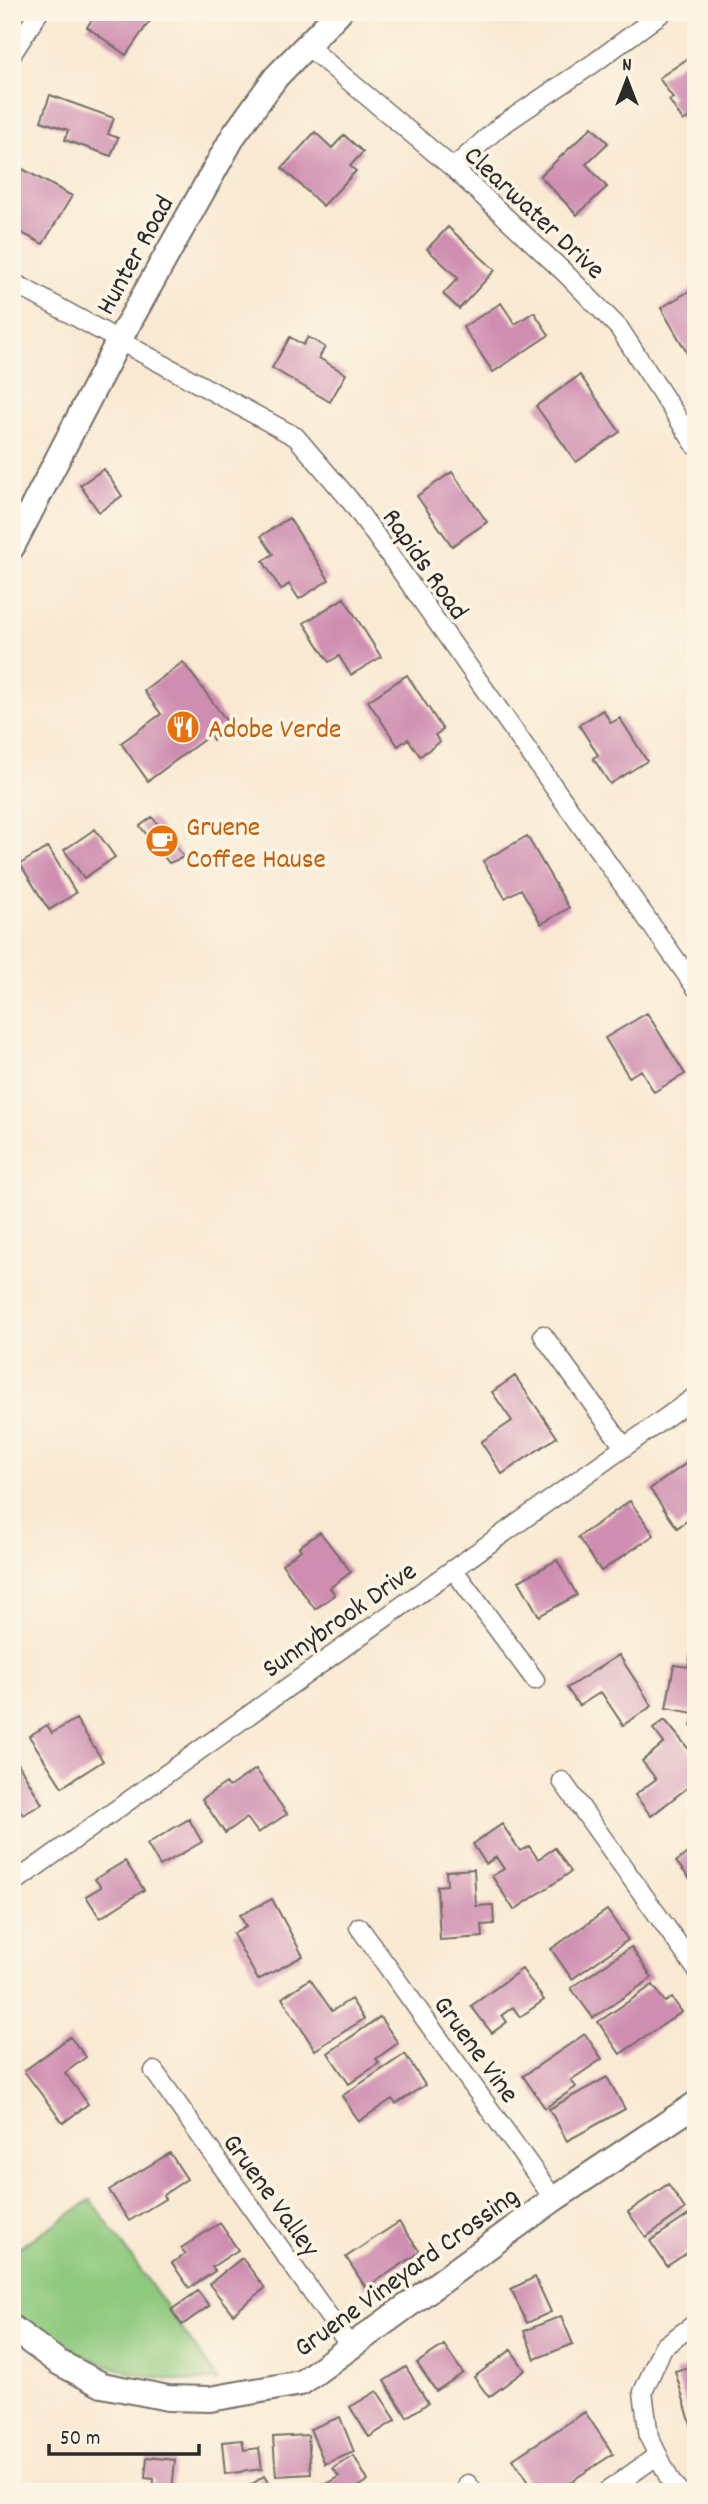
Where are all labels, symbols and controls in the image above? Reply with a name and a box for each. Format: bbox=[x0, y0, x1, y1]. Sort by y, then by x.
north arrow bbox=[592, 46, 662, 116]
text: N bbox=[622, 53, 632, 80]
street label: Clearwater Drive bbox=[453, 138, 612, 291]
street label: Hunter Road bbox=[88, 189, 187, 323]
street label: Rapids Road bbox=[370, 502, 476, 630]
restaurant icon: Adobe Verde bbox=[164, 708, 202, 746]
place label: Adobe Verde bbox=[208, 712, 341, 752]
place label: Gruene Coffee Hause bbox=[186, 810, 326, 882]
cafe icon: Gruene Coffee Hause bbox=[143, 822, 181, 860]
street label: Sunnybrook Drive bbox=[255, 1554, 426, 1690]
street label: Gruene Vine bbox=[421, 1989, 527, 2113]
street label: Gruene Valley bbox=[210, 2127, 328, 2268]
street label: Gruene Vineyard Crossing bbox=[287, 2179, 529, 2369]
scale bar bbox=[49, 2413, 200, 2457]
text: 50 m bbox=[60, 2425, 100, 2455]

